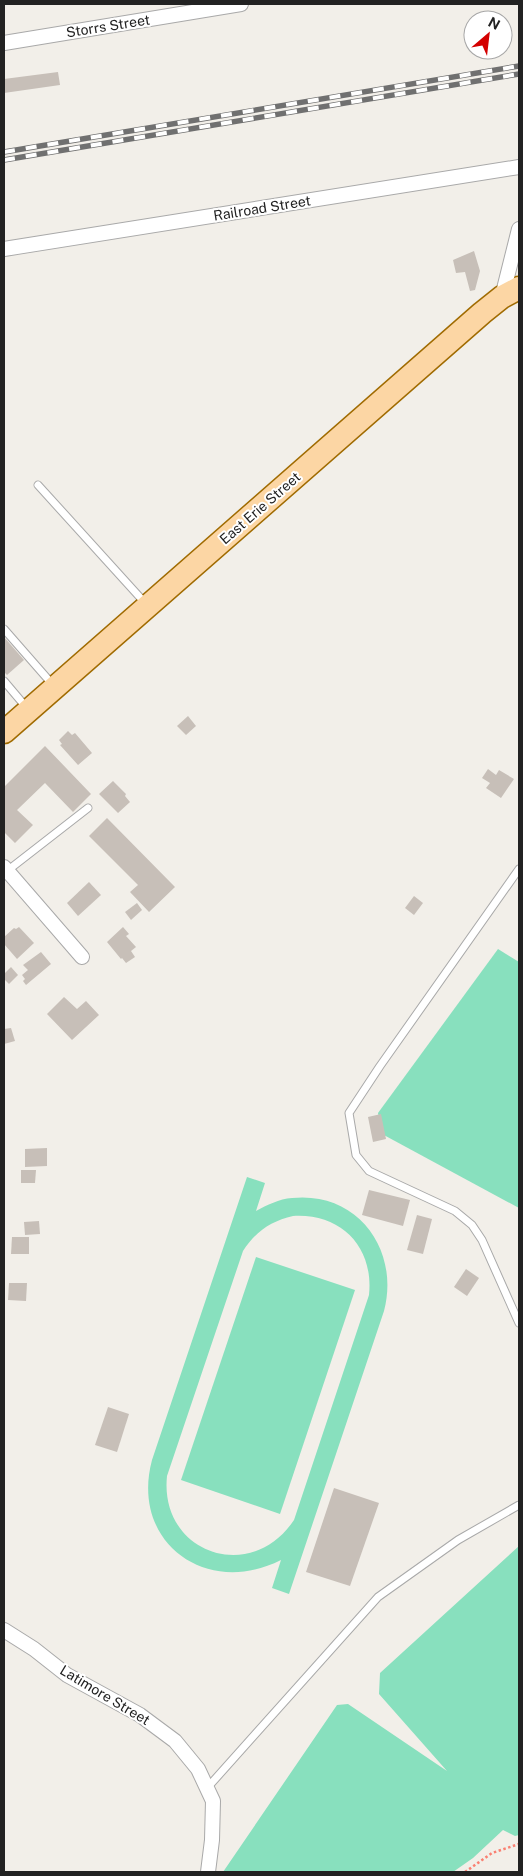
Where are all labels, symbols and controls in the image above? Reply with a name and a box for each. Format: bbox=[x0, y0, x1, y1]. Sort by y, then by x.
north arrow bbox=[463, 10, 513, 60]
street label: Storrs Street bbox=[65, 11, 151, 41]
text: N bbox=[486, 14, 503, 33]
street label: Railroad Street bbox=[212, 192, 312, 224]
street label: East Erie Street bbox=[216, 469, 304, 547]
street label: Latimore Street bbox=[57, 1662, 153, 1728]

